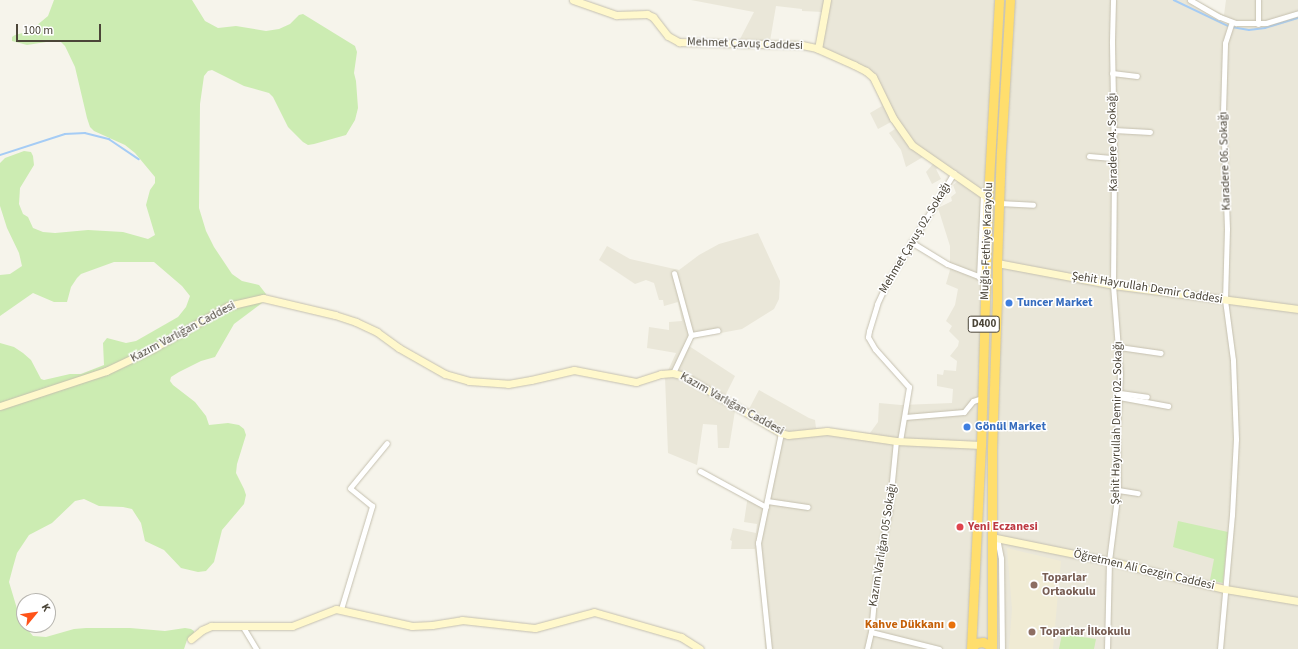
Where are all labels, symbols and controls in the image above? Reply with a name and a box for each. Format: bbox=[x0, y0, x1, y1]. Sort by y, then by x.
scale bar bbox=[18, 16, 103, 42]
text: 100 m bbox=[23, 22, 53, 39]
street label: Mehmet Çavuş Caddesi bbox=[687, 35, 803, 53]
street label: Karadere 04. Sokağı bbox=[1105, 92, 1121, 192]
street label: Karadere 06. Sokağı bbox=[1216, 111, 1234, 211]
street label: Mehmet Çavuş 02. Sokağı bbox=[876, 180, 954, 296]
street label: Muğla-Fethiye Karayolu bbox=[978, 182, 996, 300]
street label: Şehit Hayrullah Demir Caddesi bbox=[1071, 269, 1223, 307]
place label: Tuncer Market bbox=[1017, 296, 1093, 310]
street label: Kazım Varlığan Caddesi bbox=[128, 298, 238, 366]
marker: Tuncer Market bbox=[1004, 298, 1014, 308]
road number: D400 bbox=[967, 315, 1001, 333]
street label: Şehit Hayrullah Demir 02. Sokağı bbox=[1108, 341, 1126, 505]
street label: Kazım Varlığan Caddesi bbox=[678, 369, 786, 439]
place label: Gönül Market bbox=[975, 420, 1046, 434]
marker: Gönül Market bbox=[962, 422, 972, 432]
street label: Kazım Varlığan 05 Sokağı bbox=[866, 482, 900, 608]
place label: Yeni Eczanesi bbox=[968, 520, 1038, 534]
marker: Yeni Eczanesi bbox=[955, 522, 965, 532]
street label: Öğretmen Ali Gezgin Caddesi bbox=[1072, 547, 1216, 593]
place label: Toparlar Ortaokulu bbox=[1042, 571, 1096, 599]
marker: Toparlar Ortaokulu bbox=[1029, 580, 1039, 590]
north arrow bbox=[16, 593, 56, 633]
text: K bbox=[38, 601, 54, 614]
place label: Kahve Dükkanı bbox=[865, 618, 944, 632]
marker: Kahve Dükkanı bbox=[947, 620, 957, 630]
place label: Toparlar İlkokulu bbox=[1040, 625, 1131, 639]
marker: Toparlar İlkokulu bbox=[1027, 627, 1037, 637]

